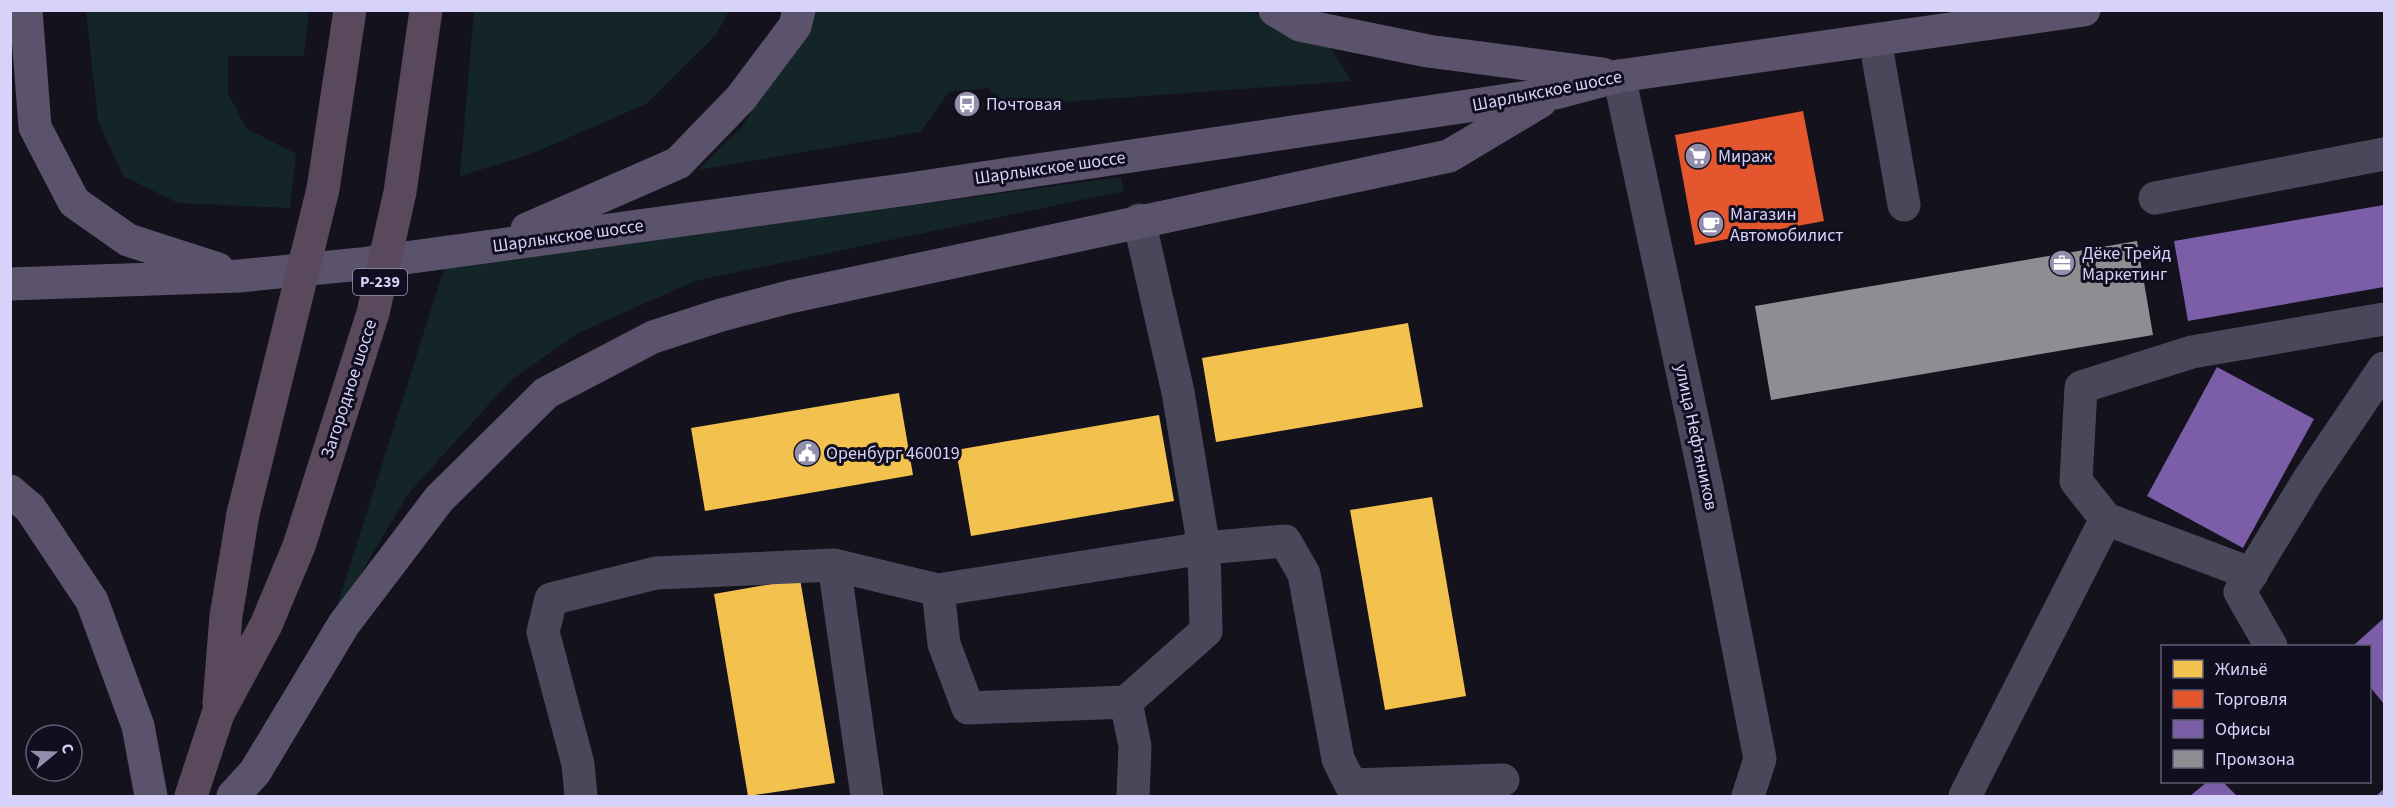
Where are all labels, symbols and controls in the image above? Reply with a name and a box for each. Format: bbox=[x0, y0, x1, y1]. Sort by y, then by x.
street label: Шарлыкское шоссе bbox=[1470, 64, 1624, 118]
bus stop icon: Почтовая bbox=[952, 89, 982, 119]
place label: Почтовая bbox=[986, 92, 1062, 117]
supermarket icon: Мираж bbox=[1683, 141, 1713, 171]
place label: Мираж bbox=[1718, 144, 1773, 169]
street label: Шарлыкское шоссе bbox=[973, 145, 1127, 191]
place label: Магазин Автомобилист bbox=[1730, 202, 1843, 248]
cafe icon: Магазин Автомобилист bbox=[1696, 209, 1726, 239]
street label: Шарлыкское шоссе bbox=[491, 213, 645, 259]
place label: Дёке Трейд Маркетинг bbox=[2082, 241, 2172, 287]
office icon: Дёке Трейд Маркетинг bbox=[2047, 248, 2077, 278]
road number: Р-239 bbox=[353, 269, 407, 295]
street label: Загородное шоссе bbox=[315, 316, 383, 462]
street label: улица Нефтяников bbox=[1668, 362, 1724, 512]
public building icon: Оренбург 460019 bbox=[792, 438, 822, 468]
place label: Оренбург 460019 bbox=[826, 441, 960, 466]
legend bbox=[2161, 645, 2371, 783]
text: Жильё bbox=[2215, 657, 2268, 682]
text: Торговля bbox=[2215, 687, 2288, 712]
text: Офисы bbox=[2215, 717, 2271, 742]
north arrow bbox=[24, 723, 84, 783]
text: С bbox=[55, 740, 79, 756]
text: Промзона bbox=[2215, 747, 2295, 772]

